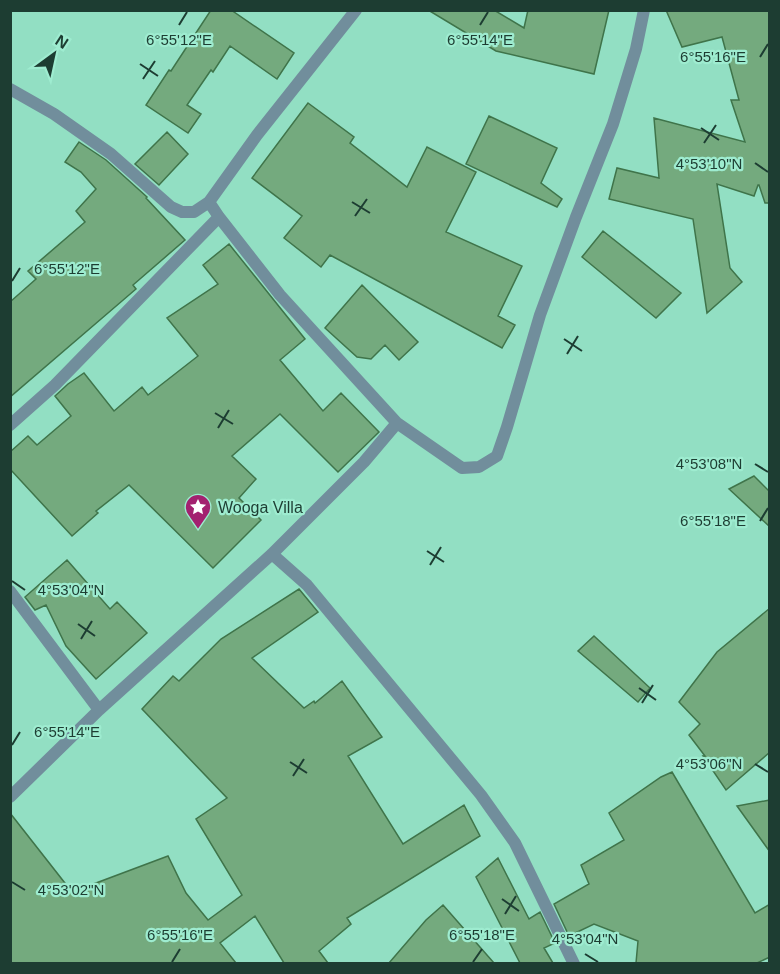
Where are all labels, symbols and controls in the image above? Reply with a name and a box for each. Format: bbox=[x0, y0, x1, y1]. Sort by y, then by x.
north arrow bbox=[24, 24, 84, 84]
text: 6°55'12"E bbox=[146, 31, 212, 48]
text: 6°55'14"E bbox=[447, 31, 513, 48]
text: N bbox=[52, 32, 71, 52]
text: 6°55'16"E bbox=[680, 48, 746, 65]
text: 4°53'10"N bbox=[676, 155, 742, 172]
text: 6°55'12"E bbox=[34, 260, 100, 277]
text: 4°53'08"N bbox=[676, 455, 742, 472]
place icon: Wooga Villa bbox=[183, 492, 213, 530]
place label: Wooga Villa bbox=[218, 499, 303, 516]
text: 6°55'18"E bbox=[680, 512, 746, 529]
text: 4°53'04"N bbox=[38, 581, 104, 598]
text: 6°55'14"E bbox=[34, 723, 100, 740]
text: 4°53'06"N bbox=[676, 755, 742, 772]
text: 4°53'02"N bbox=[38, 881, 104, 898]
text: 6°55'16"E bbox=[147, 926, 213, 943]
text: 6°55'18"E bbox=[449, 926, 515, 943]
text: 4°53'04"N bbox=[552, 930, 618, 947]

